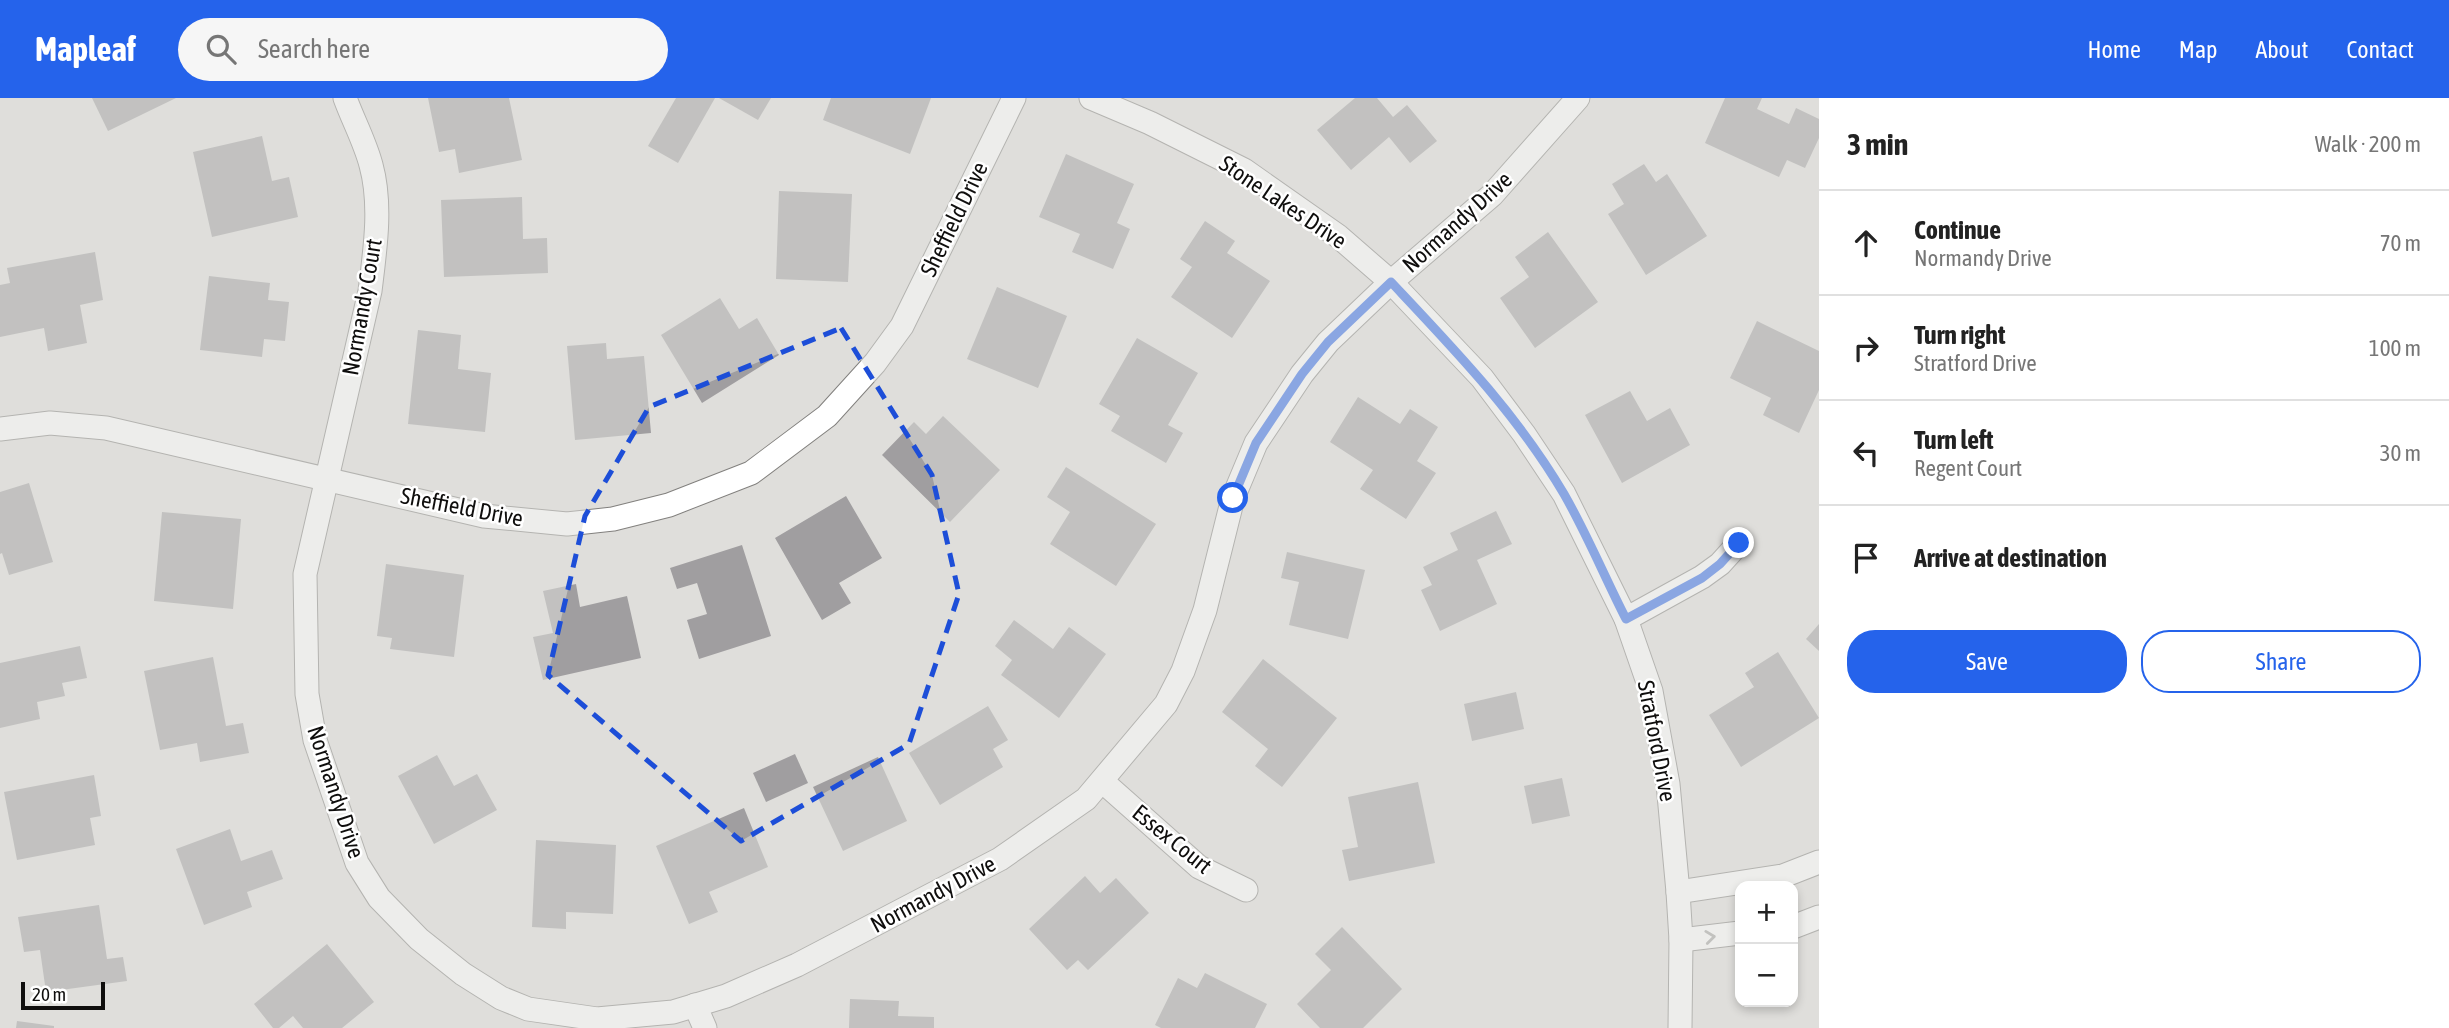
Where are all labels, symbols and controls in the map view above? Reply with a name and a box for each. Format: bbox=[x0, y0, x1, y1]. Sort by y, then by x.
search box bbox=[178, 18, 668, 81]
text: Mapleaf bbox=[35, 30, 136, 68]
icon: search bbox=[202, 30, 240, 68]
text: Search here bbox=[258, 34, 370, 64]
text: Home bbox=[2087, 36, 2141, 63]
text: Map bbox=[2179, 36, 2217, 63]
text: About bbox=[2255, 36, 2308, 63]
text: Contact bbox=[2346, 36, 2414, 63]
text: 3 min bbox=[1847, 127, 1908, 161]
text: Walk · 200 m bbox=[2315, 131, 2421, 157]
street label: Stone Lakes Drive bbox=[1215, 150, 1351, 254]
street label: Sheffield Drive bbox=[915, 158, 993, 280]
street label: Normandy Drive bbox=[1397, 166, 1517, 278]
text: Continue bbox=[1914, 215, 2001, 245]
icon: ahead bbox=[1847, 224, 1885, 262]
text: 70 m bbox=[2380, 230, 2421, 256]
street label: Normandy Court bbox=[337, 237, 387, 377]
text: Normandy Drive bbox=[1914, 245, 2052, 271]
text: Turn right bbox=[1914, 320, 2005, 350]
icon: right bbox=[1847, 329, 1885, 367]
text: 100 m bbox=[2369, 335, 2421, 361]
text: Stratford Drive bbox=[1914, 350, 2037, 376]
text: Turn left bbox=[1914, 425, 1994, 455]
icon: left bbox=[1847, 434, 1885, 472]
text: 30 m bbox=[2380, 440, 2421, 466]
text: Regent Court bbox=[1914, 455, 2022, 481]
street label: Sheffield Drive bbox=[399, 482, 525, 532]
route start bbox=[1217, 482, 1248, 513]
route end bbox=[1723, 527, 1754, 558]
icon: arrive bbox=[1847, 539, 1885, 577]
text: Arrive at destination bbox=[1914, 543, 2107, 573]
button: Save bbox=[1847, 630, 2127, 693]
button: Share bbox=[2141, 630, 2421, 693]
street label: Stratford Drive bbox=[1633, 678, 1681, 804]
street label: Normandy Drive bbox=[302, 722, 370, 862]
street label: Essex Court bbox=[1127, 799, 1217, 879]
street label: Normandy Drive bbox=[866, 850, 1000, 938]
map controls bbox=[1735, 881, 1798, 1007]
button: + bbox=[1735, 881, 1798, 944]
one-way arrow bbox=[1705, 929, 1716, 944]
button: − bbox=[1735, 944, 1798, 1007]
scale bar bbox=[21, 979, 105, 1011]
text: 20 m bbox=[32, 983, 66, 1005]

